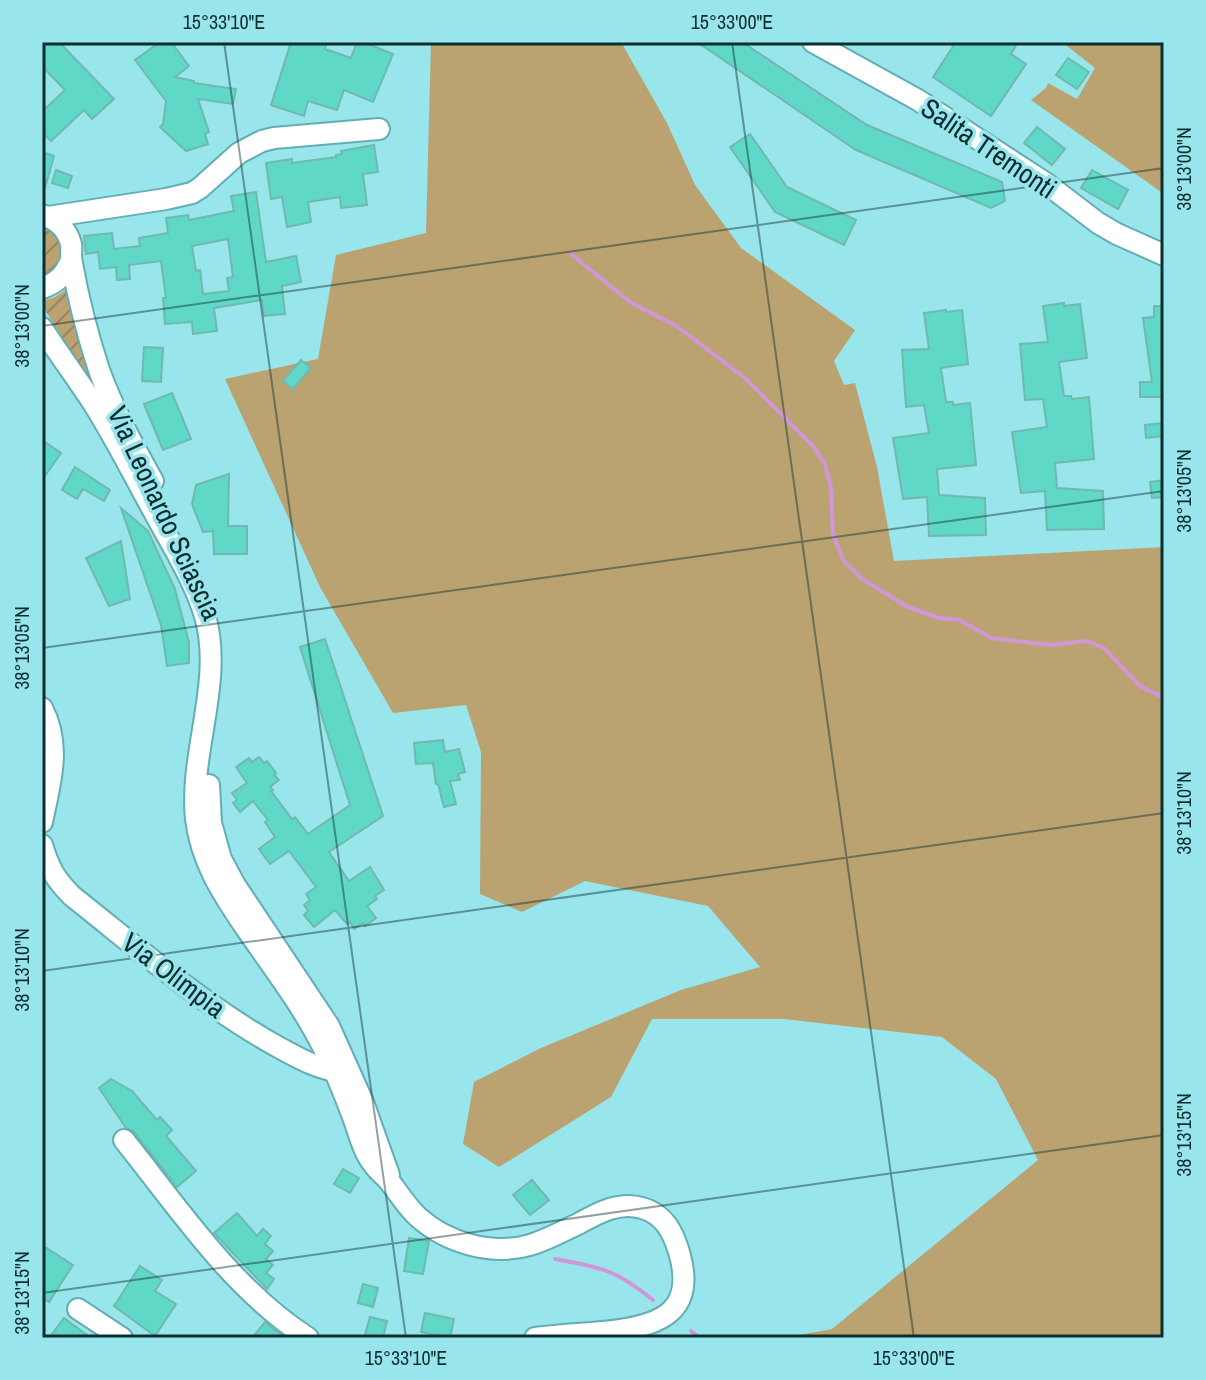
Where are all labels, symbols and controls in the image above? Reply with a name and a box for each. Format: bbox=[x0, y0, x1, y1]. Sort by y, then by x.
text: 15°33'10"E bbox=[183, 8, 265, 35]
text: 15°33'00"E bbox=[691, 8, 773, 35]
street label: Salita Tremonti bbox=[914, 89, 1064, 207]
text: 38°13'00"N bbox=[1170, 127, 1197, 211]
text: 38°13'00"N bbox=[8, 284, 35, 368]
street label: Via Leonardo Sciascia bbox=[99, 400, 231, 626]
text: 38°13'05"N bbox=[1170, 449, 1197, 533]
text: 38°13'05"N bbox=[8, 606, 35, 690]
text: 38°13'10"N bbox=[1170, 771, 1197, 855]
street label: Via Olimpia bbox=[114, 923, 234, 1027]
text: 38°13'10"N bbox=[8, 928, 35, 1012]
text: 38°13'15"N bbox=[1170, 1093, 1197, 1177]
text: 38°13'15"N bbox=[8, 1251, 35, 1335]
text: 15°33'10"E bbox=[365, 1344, 447, 1371]
text: 15°33'00"E bbox=[873, 1344, 955, 1371]

